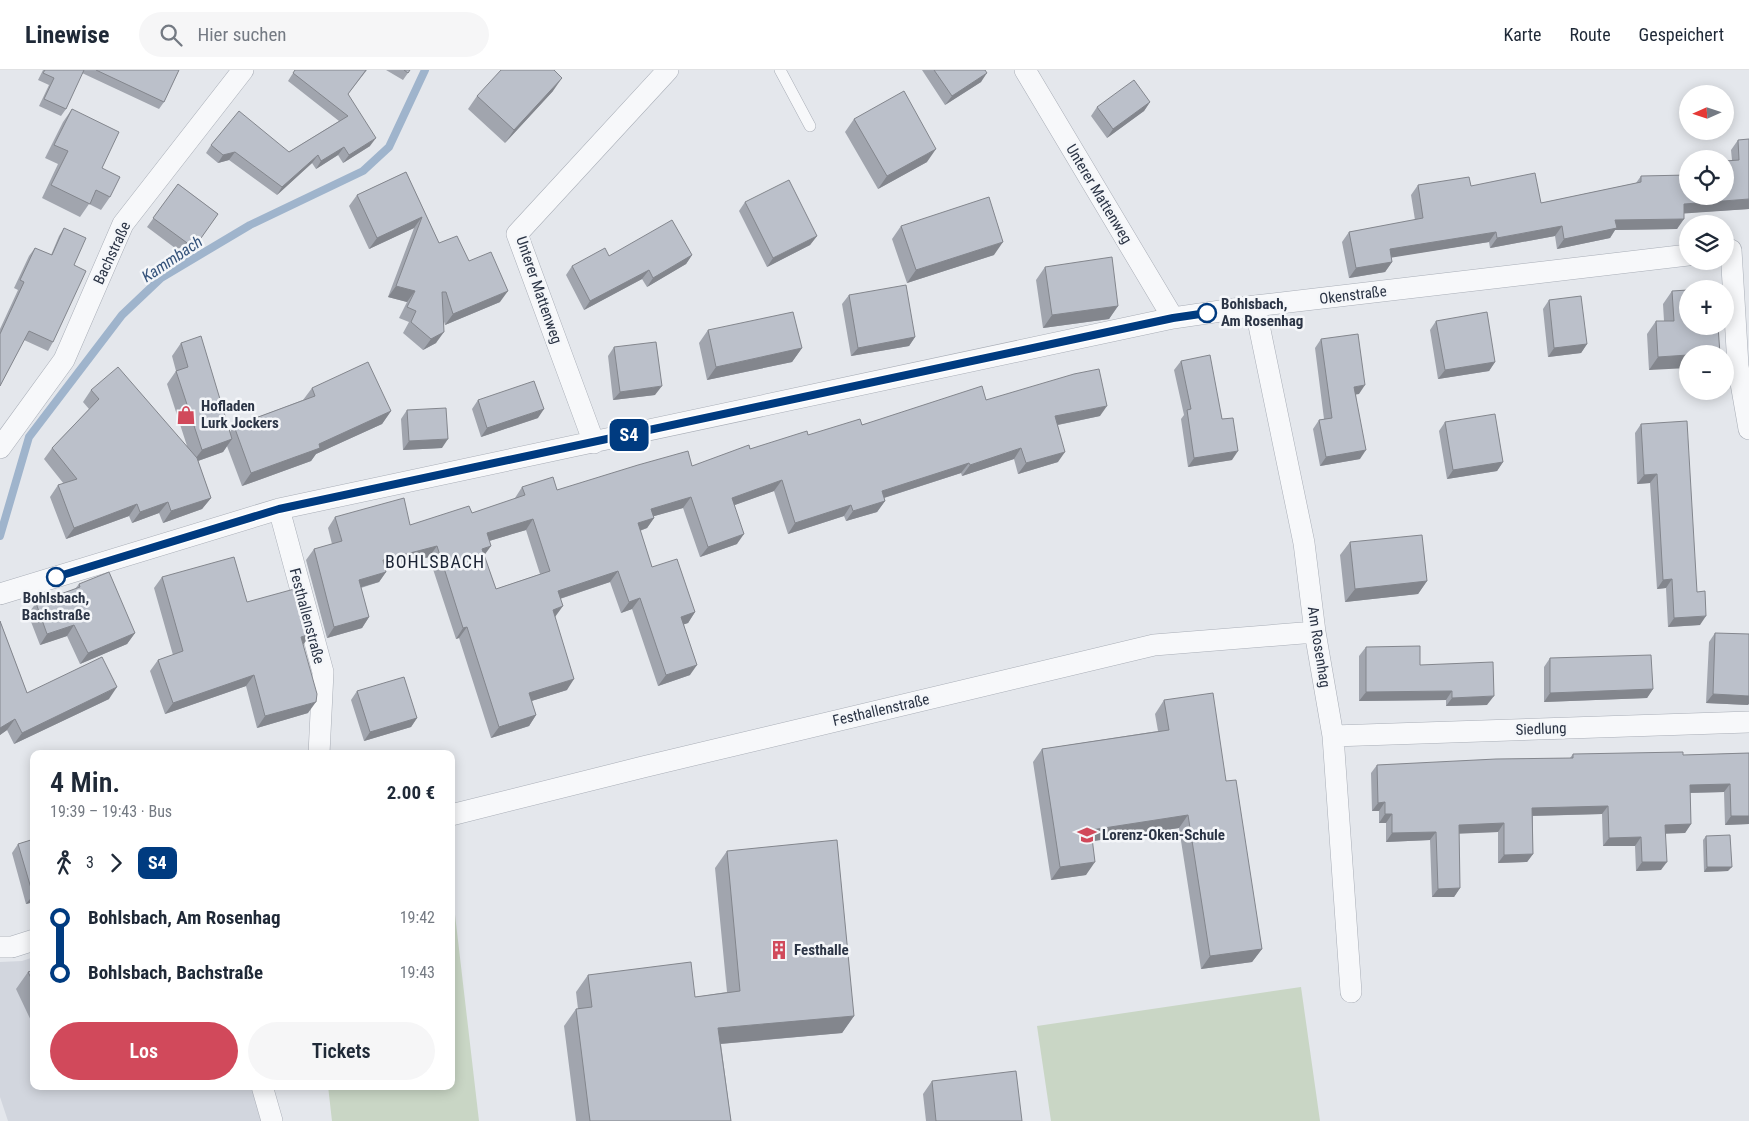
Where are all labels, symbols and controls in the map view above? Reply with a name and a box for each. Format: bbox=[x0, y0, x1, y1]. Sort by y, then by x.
search box bbox=[139, 12, 489, 57]
text: Linewise bbox=[25, 21, 109, 49]
icon: search bbox=[157, 21, 185, 49]
text: Hier suchen bbox=[197, 23, 287, 46]
text: Karte bbox=[1503, 24, 1542, 45]
text: Route bbox=[1570, 24, 1611, 45]
text: Gespeichert bbox=[1639, 24, 1724, 45]
north arrow bbox=[1679, 85, 1734, 140]
map controls bbox=[1679, 85, 1734, 400]
street label: Unterer Mattenweg bbox=[1062, 141, 1136, 247]
button: locate bbox=[1679, 150, 1734, 205]
button: layers bbox=[1679, 215, 1734, 270]
street label: Bachstraße bbox=[90, 219, 134, 287]
water label: Kammbach bbox=[138, 232, 206, 286]
street label: Unterer Mattenweg bbox=[512, 234, 566, 346]
button: + bbox=[1679, 280, 1734, 335]
street label: Okenstraße bbox=[1318, 282, 1388, 308]
place label: Bohlsbach, Am Rosenhag bbox=[1221, 295, 1303, 330]
marker: Bohlsbach, Am Rosenhag bbox=[1197, 303, 1217, 323]
button: − bbox=[1679, 345, 1734, 400]
place label: Hofladen Lurk Jockers bbox=[201, 397, 279, 432]
shop icon: Hofladen Lurk Jockers bbox=[175, 404, 197, 426]
line badge: S4 bbox=[606, 419, 652, 451]
text: S4 bbox=[620, 424, 638, 445]
district label: BOHLSBACH bbox=[385, 551, 485, 572]
street label: Festhallenstraße bbox=[286, 566, 328, 666]
marker: Bohlsbach, Bachstraße bbox=[46, 567, 66, 587]
place label: Bohlsbach, Bachstraße bbox=[22, 589, 90, 624]
street label: Am Rosenhag bbox=[1304, 605, 1334, 689]
street label: Festhallenstraße bbox=[831, 690, 931, 730]
street label: Siedlung bbox=[1515, 719, 1567, 739]
text: 4 Min. bbox=[50, 766, 120, 799]
text: 2.00 € bbox=[387, 781, 435, 804]
text: 19:39 – 19:43 · Bus bbox=[50, 802, 172, 821]
school or university icon: Lorenz-Oken-Schule bbox=[1076, 824, 1098, 846]
place label: Lorenz-Oken-Schule bbox=[1102, 826, 1225, 844]
icon: walk bbox=[50, 849, 78, 877]
icon: forward bbox=[102, 849, 130, 877]
text: S4 bbox=[148, 852, 167, 873]
text: 3 bbox=[86, 853, 94, 872]
text: Bohlsbach, Am Rosenhag bbox=[88, 906, 281, 929]
text: 19:42 bbox=[400, 908, 435, 927]
building icon: Festhalle bbox=[768, 939, 790, 961]
place label: Festhalle bbox=[794, 941, 849, 959]
text: Bohlsbach, Bachstraße bbox=[88, 961, 263, 984]
text: 19:43 bbox=[400, 963, 435, 982]
button: Los bbox=[50, 1022, 238, 1080]
button: Tickets bbox=[248, 1022, 435, 1080]

